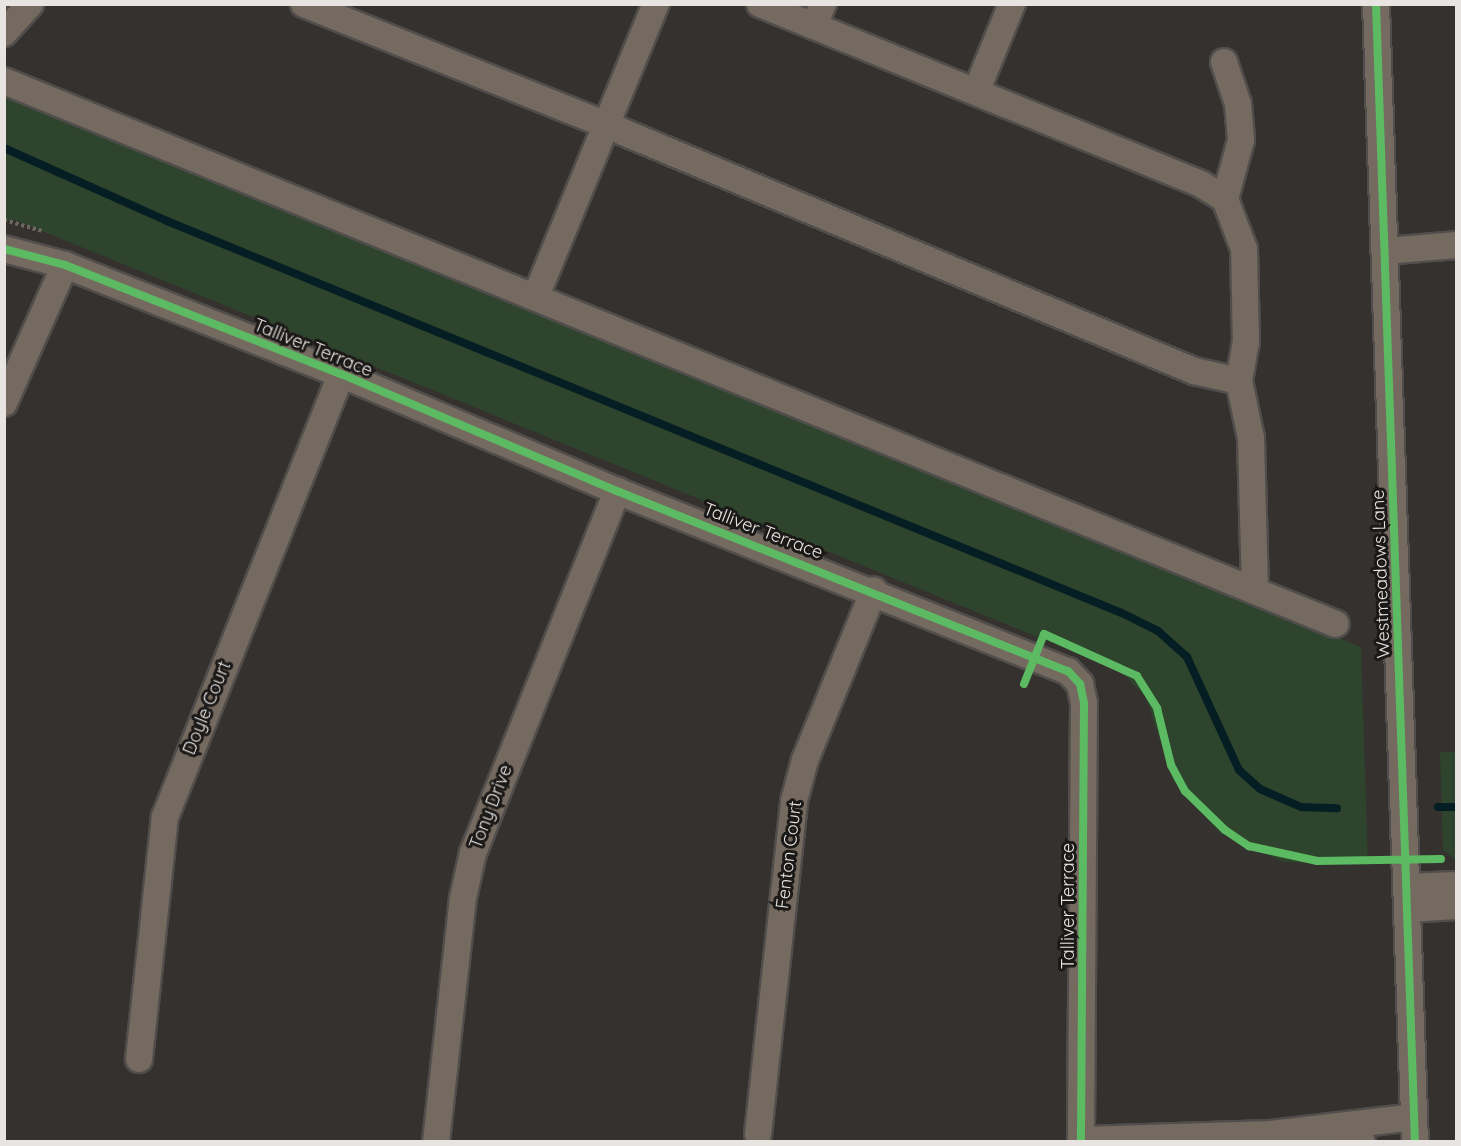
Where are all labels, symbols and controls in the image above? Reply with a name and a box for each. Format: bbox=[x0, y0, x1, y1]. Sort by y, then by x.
street label: Talliver Terrace bbox=[250, 314, 376, 382]
street label: Westmeadows Lane bbox=[1367, 489, 1395, 659]
street label: Talliver Terrace bbox=[700, 498, 826, 564]
street label: Doyle Court bbox=[178, 658, 236, 758]
street label: Tony Drive bbox=[465, 762, 517, 852]
street label: Fenton Court bbox=[772, 800, 806, 910]
street label: Talliver Terrace bbox=[1057, 843, 1079, 969]

